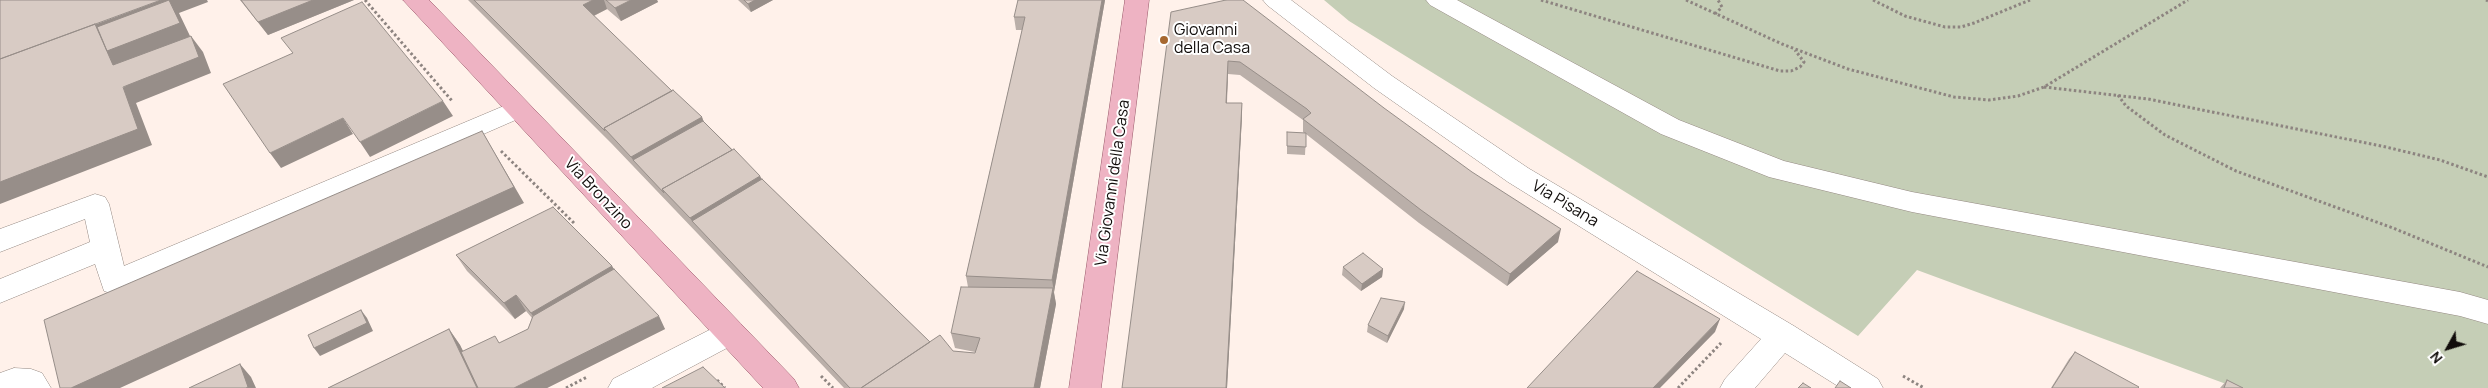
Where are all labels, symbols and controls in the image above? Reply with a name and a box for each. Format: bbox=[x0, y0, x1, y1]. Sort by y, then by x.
place label: Giovanni della Casa bbox=[1174, 21, 1250, 59]
marker: Giovanni della Casa bbox=[1158, 34, 1170, 46]
street label: Via Giovanni della Casa bbox=[1092, 99, 1134, 267]
street label: Via Bronzino bbox=[560, 154, 636, 234]
street label: Via Pisana bbox=[1528, 177, 1602, 231]
north arrow bbox=[2423, 323, 2473, 373]
text: N bbox=[2425, 348, 2447, 368]

